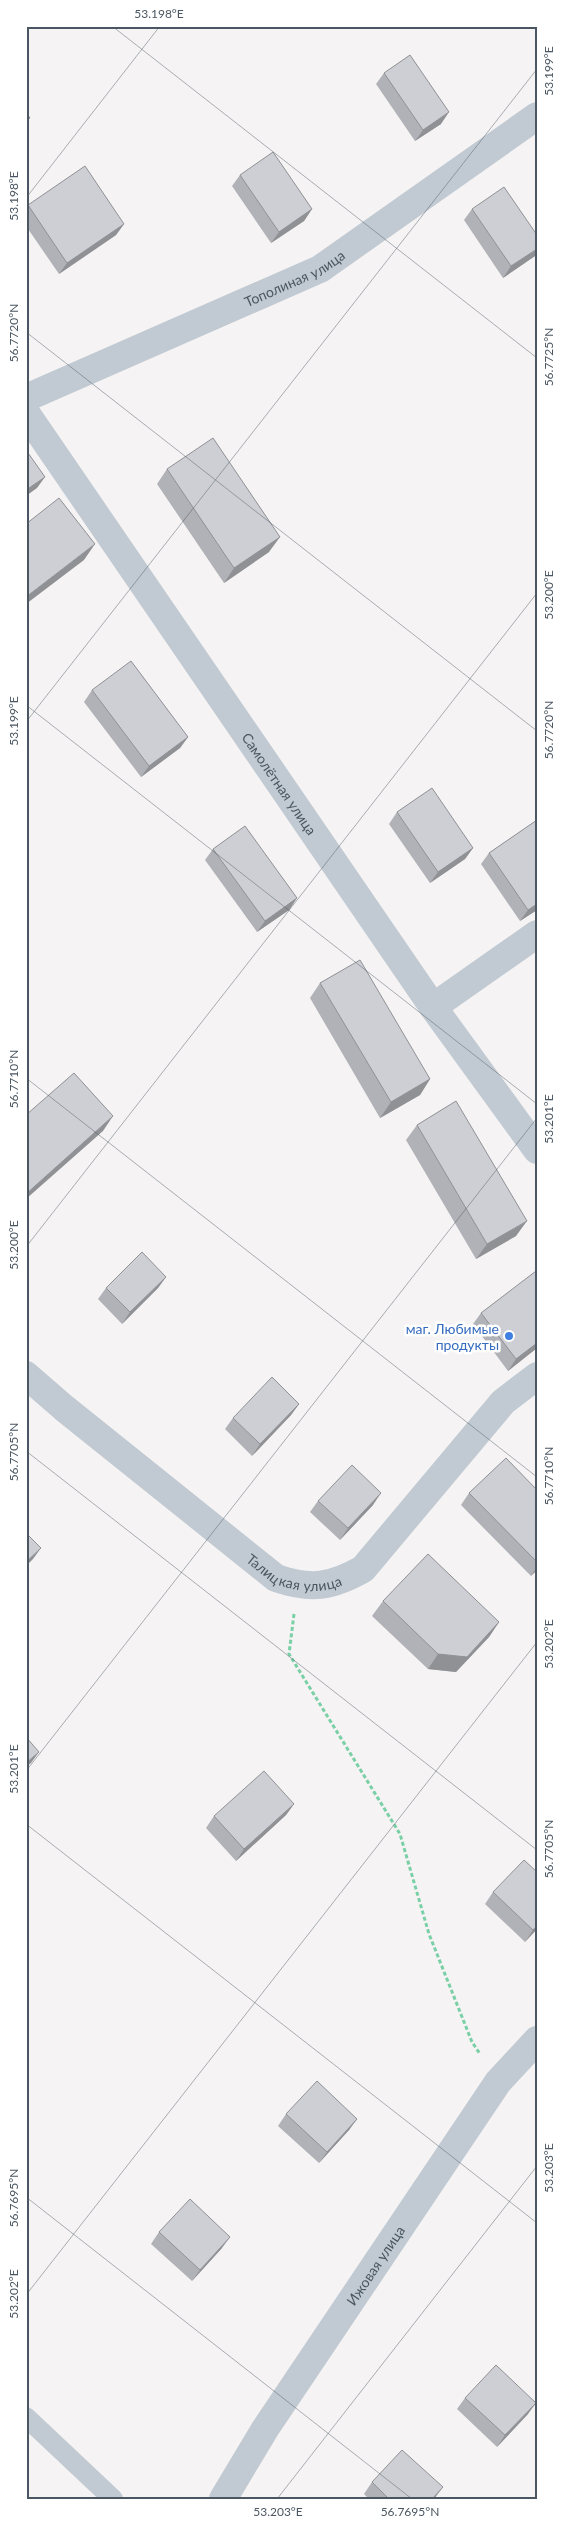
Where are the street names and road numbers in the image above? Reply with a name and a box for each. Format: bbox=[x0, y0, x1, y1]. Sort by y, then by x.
street label: Тополиная улица bbox=[241, 246, 348, 310]
street label: Самолётная улица bbox=[239, 729, 321, 838]
street label: Талицкая улица bbox=[244, 1550, 344, 1594]
street label: Ижовая улица bbox=[342, 2222, 408, 2308]

